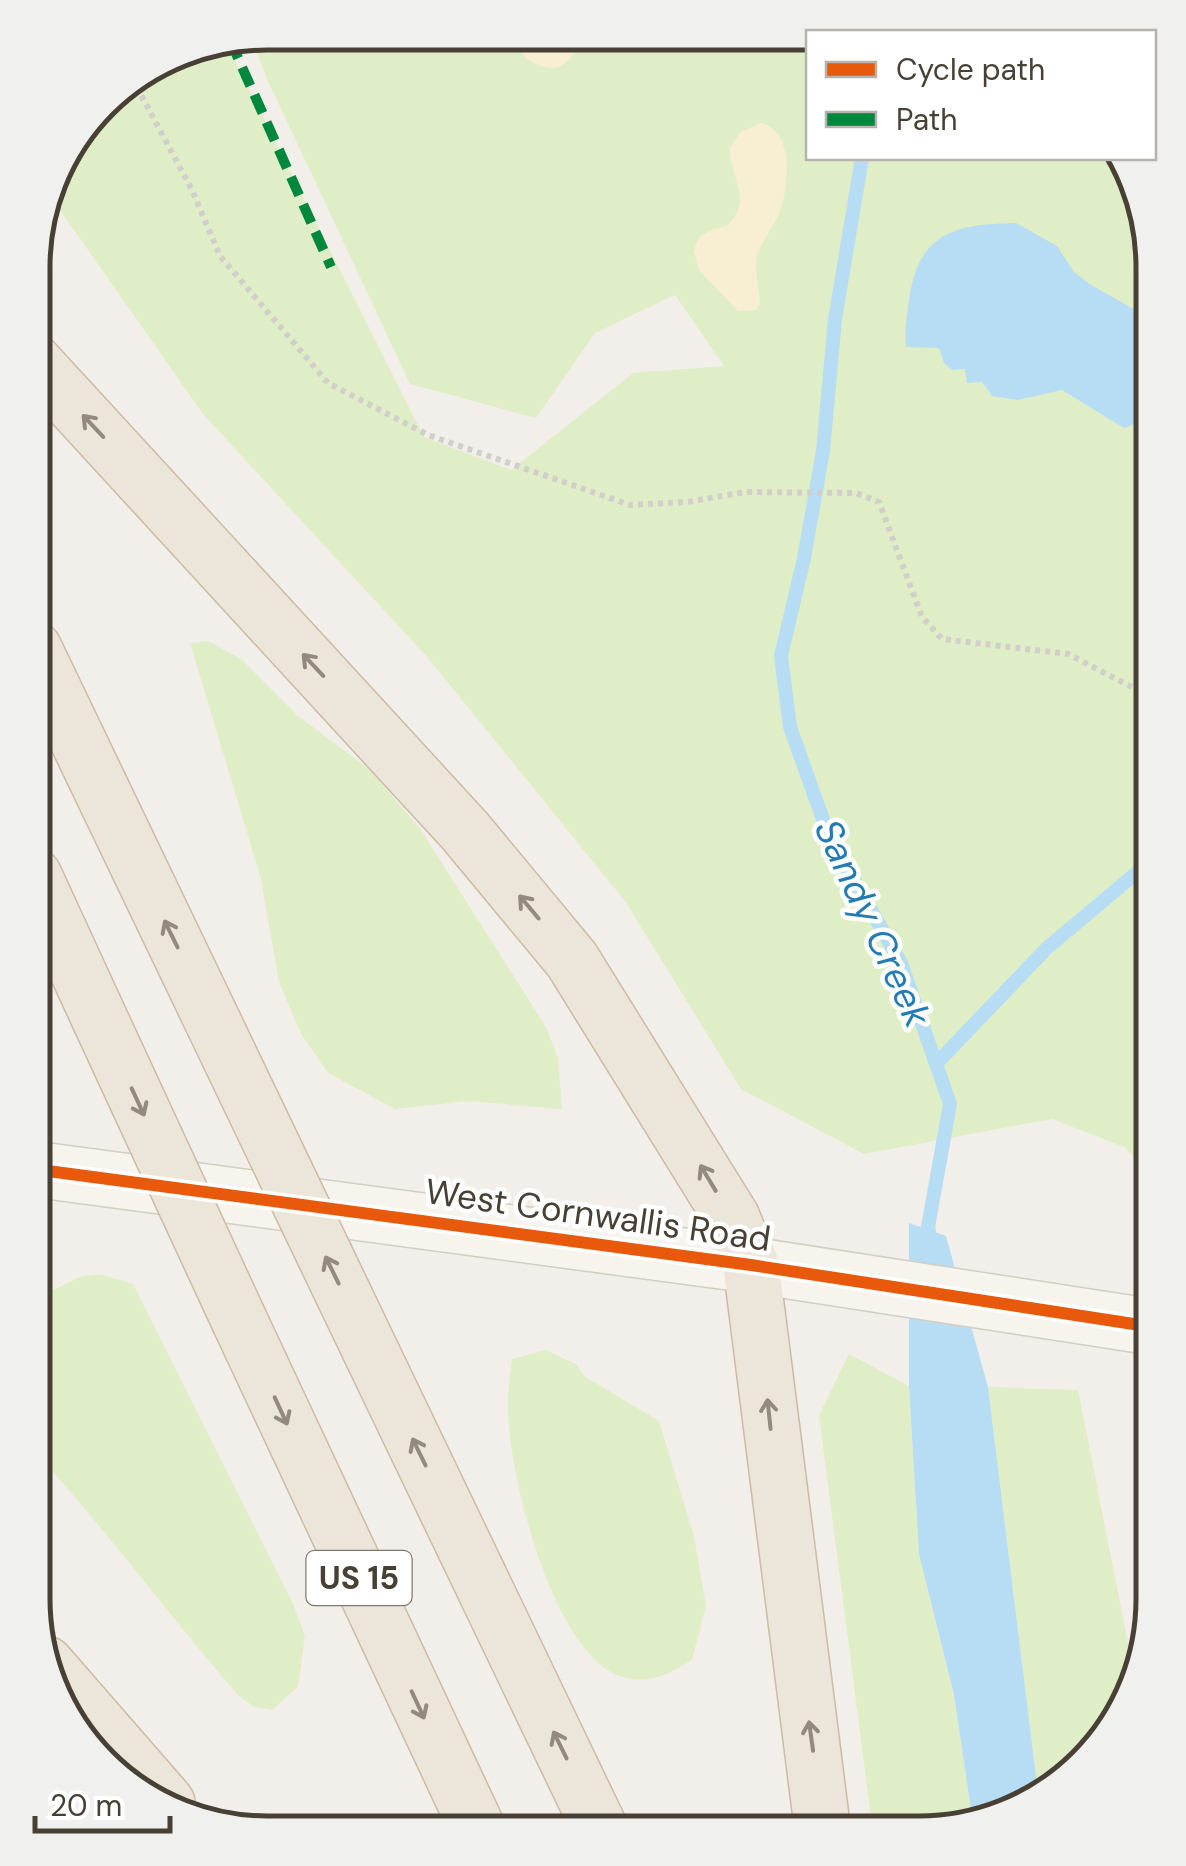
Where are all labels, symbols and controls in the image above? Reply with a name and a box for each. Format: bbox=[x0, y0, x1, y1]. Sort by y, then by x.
legend bbox=[806, 30, 1156, 160]
text: Cycle path bbox=[896, 50, 1045, 89]
text: Path bbox=[896, 100, 958, 139]
one-way arrow bbox=[82, 414, 105, 439]
one-way arrow bbox=[302, 653, 325, 678]
water label: Sandy Creek bbox=[803, 811, 943, 1036]
one-way arrow bbox=[518, 895, 540, 921]
one-way arrow bbox=[160, 920, 179, 950]
one-way arrow bbox=[130, 1086, 148, 1117]
one-way arrow bbox=[698, 1164, 718, 1193]
street label: West Cornwallis Road bbox=[422, 1168, 774, 1262]
one-way arrow bbox=[322, 1256, 341, 1285]
one-way arrow bbox=[273, 1395, 292, 1425]
one-way arrow bbox=[759, 1399, 778, 1431]
one-way arrow bbox=[409, 1437, 428, 1467]
road number: US 15 bbox=[306, 1551, 412, 1605]
one-way arrow bbox=[410, 1690, 428, 1720]
one-way arrow bbox=[801, 1721, 819, 1753]
one-way arrow bbox=[550, 1730, 569, 1760]
scale bar bbox=[35, 1771, 170, 1833]
text: 20 m bbox=[50, 1786, 122, 1825]

